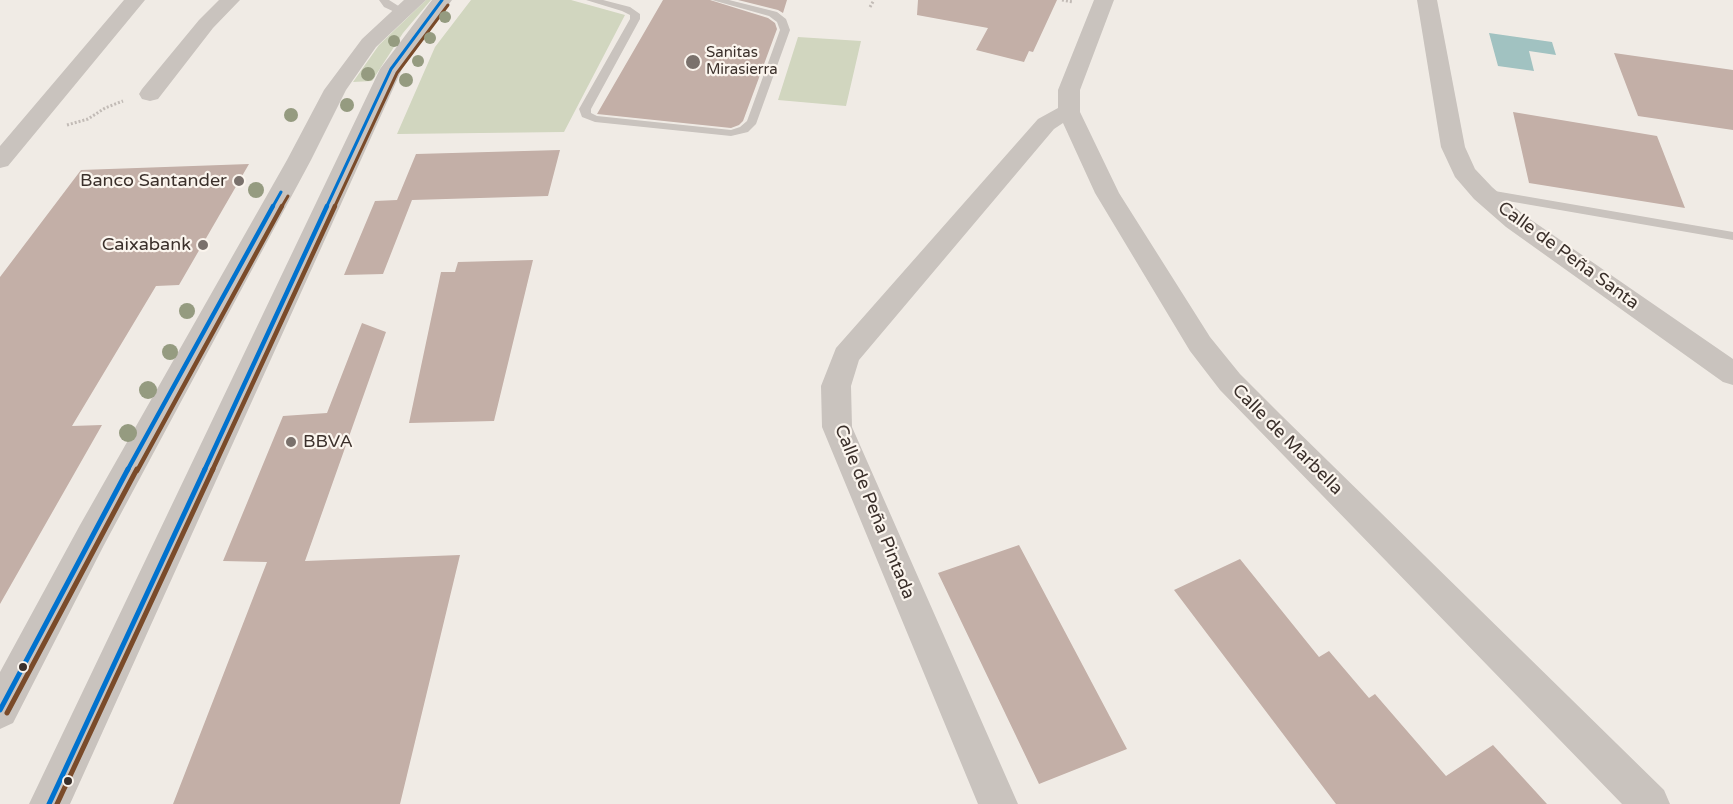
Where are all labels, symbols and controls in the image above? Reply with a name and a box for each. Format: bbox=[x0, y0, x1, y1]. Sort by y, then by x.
place label: Sanitas Mirasierra bbox=[706, 44, 778, 79]
marker: Sanitas Mirasierra bbox=[684, 53, 702, 71]
place label: Banco Santander bbox=[80, 170, 227, 192]
marker: Banco Santander bbox=[232, 174, 246, 188]
street label: Calle de Peña Santa bbox=[1493, 197, 1643, 315]
place label: Caixabank bbox=[102, 234, 191, 256]
marker: Caixabank bbox=[196, 238, 210, 252]
street label: Calle de Marbella bbox=[1227, 380, 1347, 500]
street label: Calle de Peña Pintada bbox=[829, 422, 919, 602]
place label: BBVA bbox=[303, 431, 353, 453]
marker: BBVA bbox=[284, 435, 298, 449]
unlabelled marker bbox=[17, 661, 29, 673]
unlabelled marker bbox=[62, 775, 74, 787]

